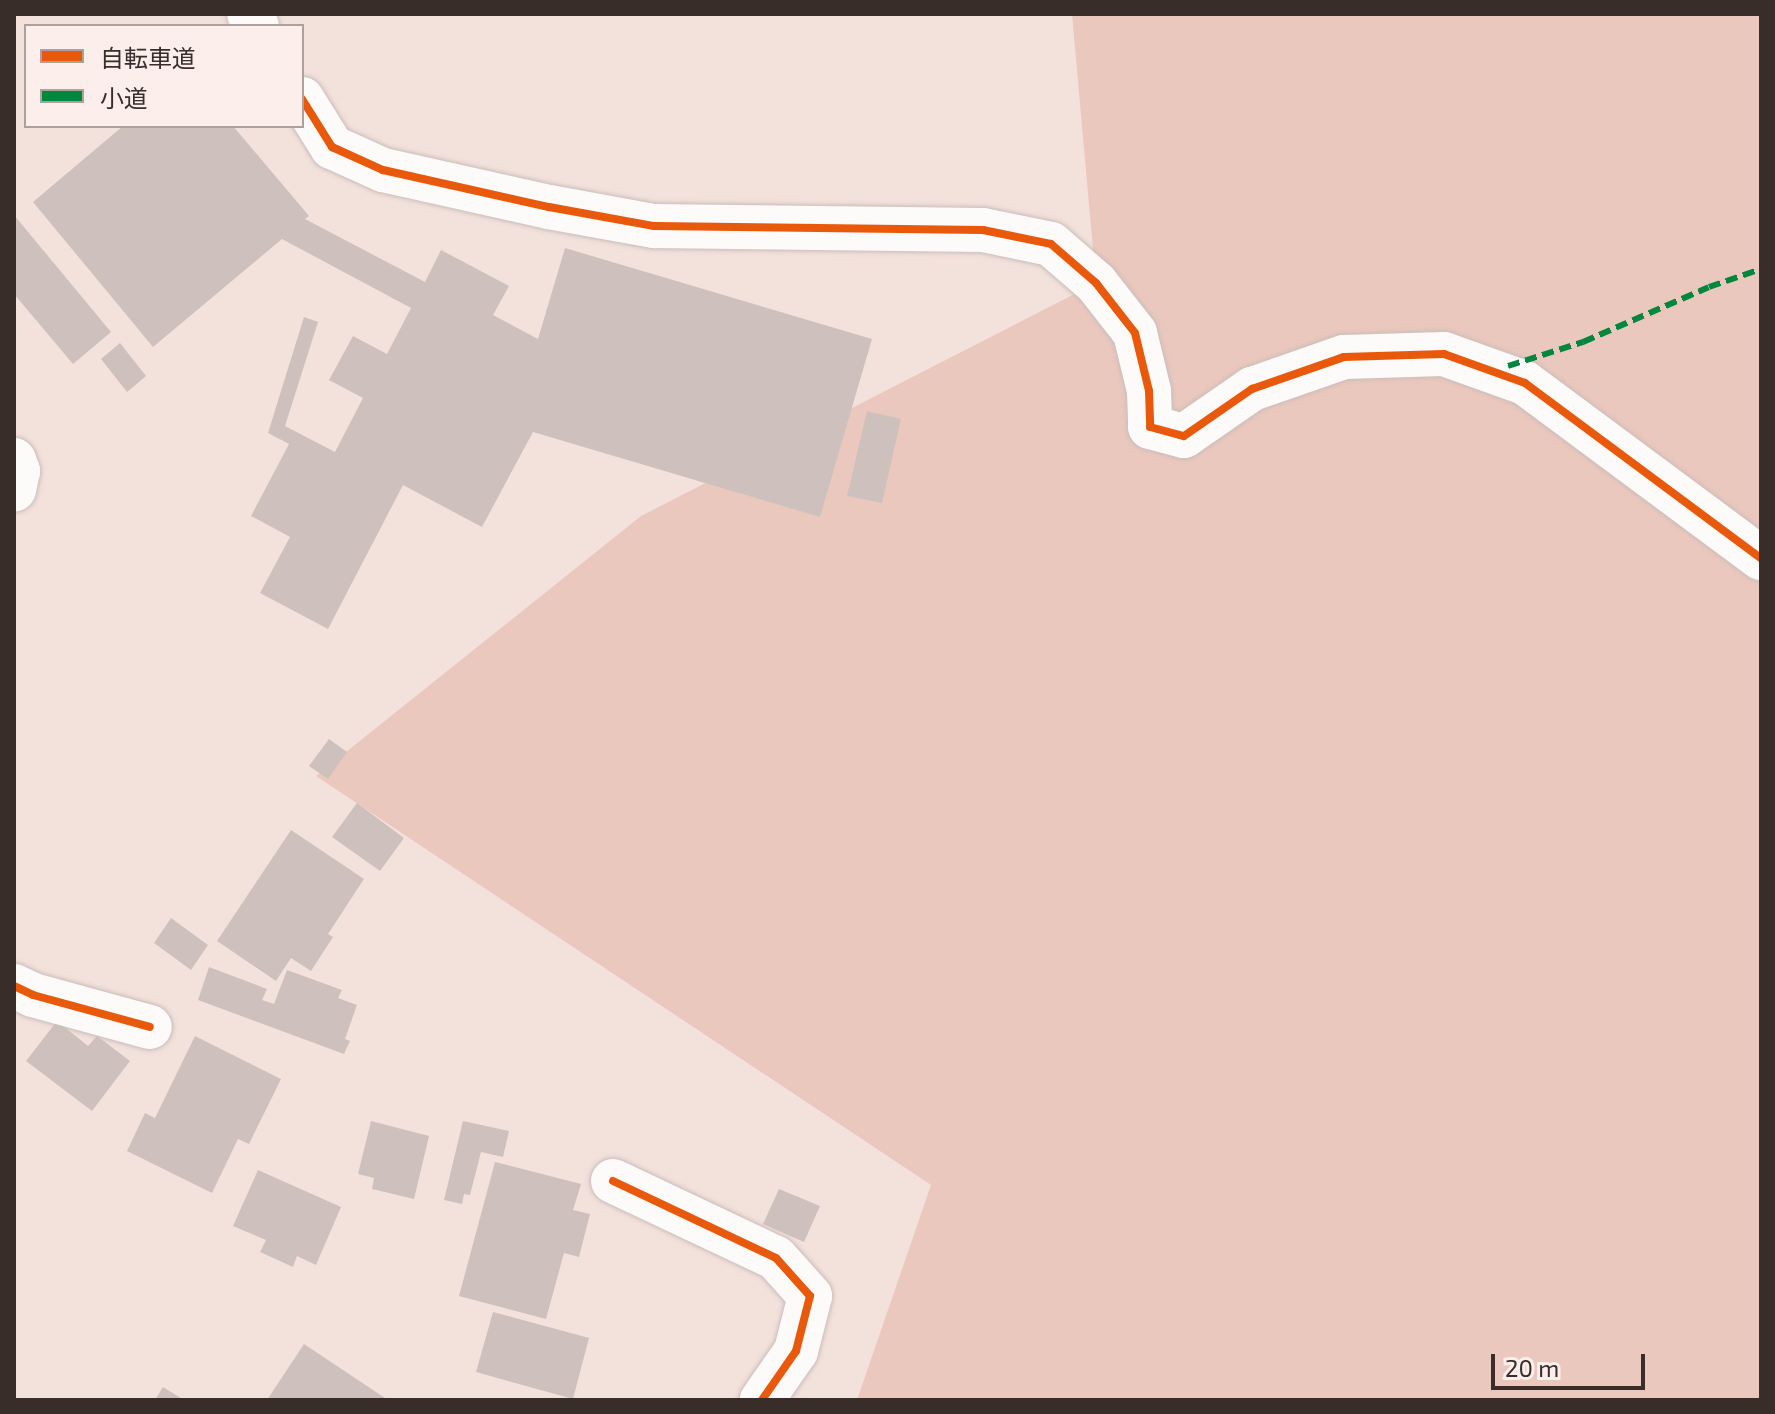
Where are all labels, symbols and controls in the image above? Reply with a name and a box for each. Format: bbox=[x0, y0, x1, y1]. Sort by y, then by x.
legend bbox=[24, 24, 304, 128]
text: 自転車道 bbox=[100, 43, 196, 72]
text: 小道 bbox=[100, 83, 148, 112]
scale bar bbox=[1495, 1338, 1649, 1388]
text: 20 m bbox=[1505, 1353, 1559, 1382]

